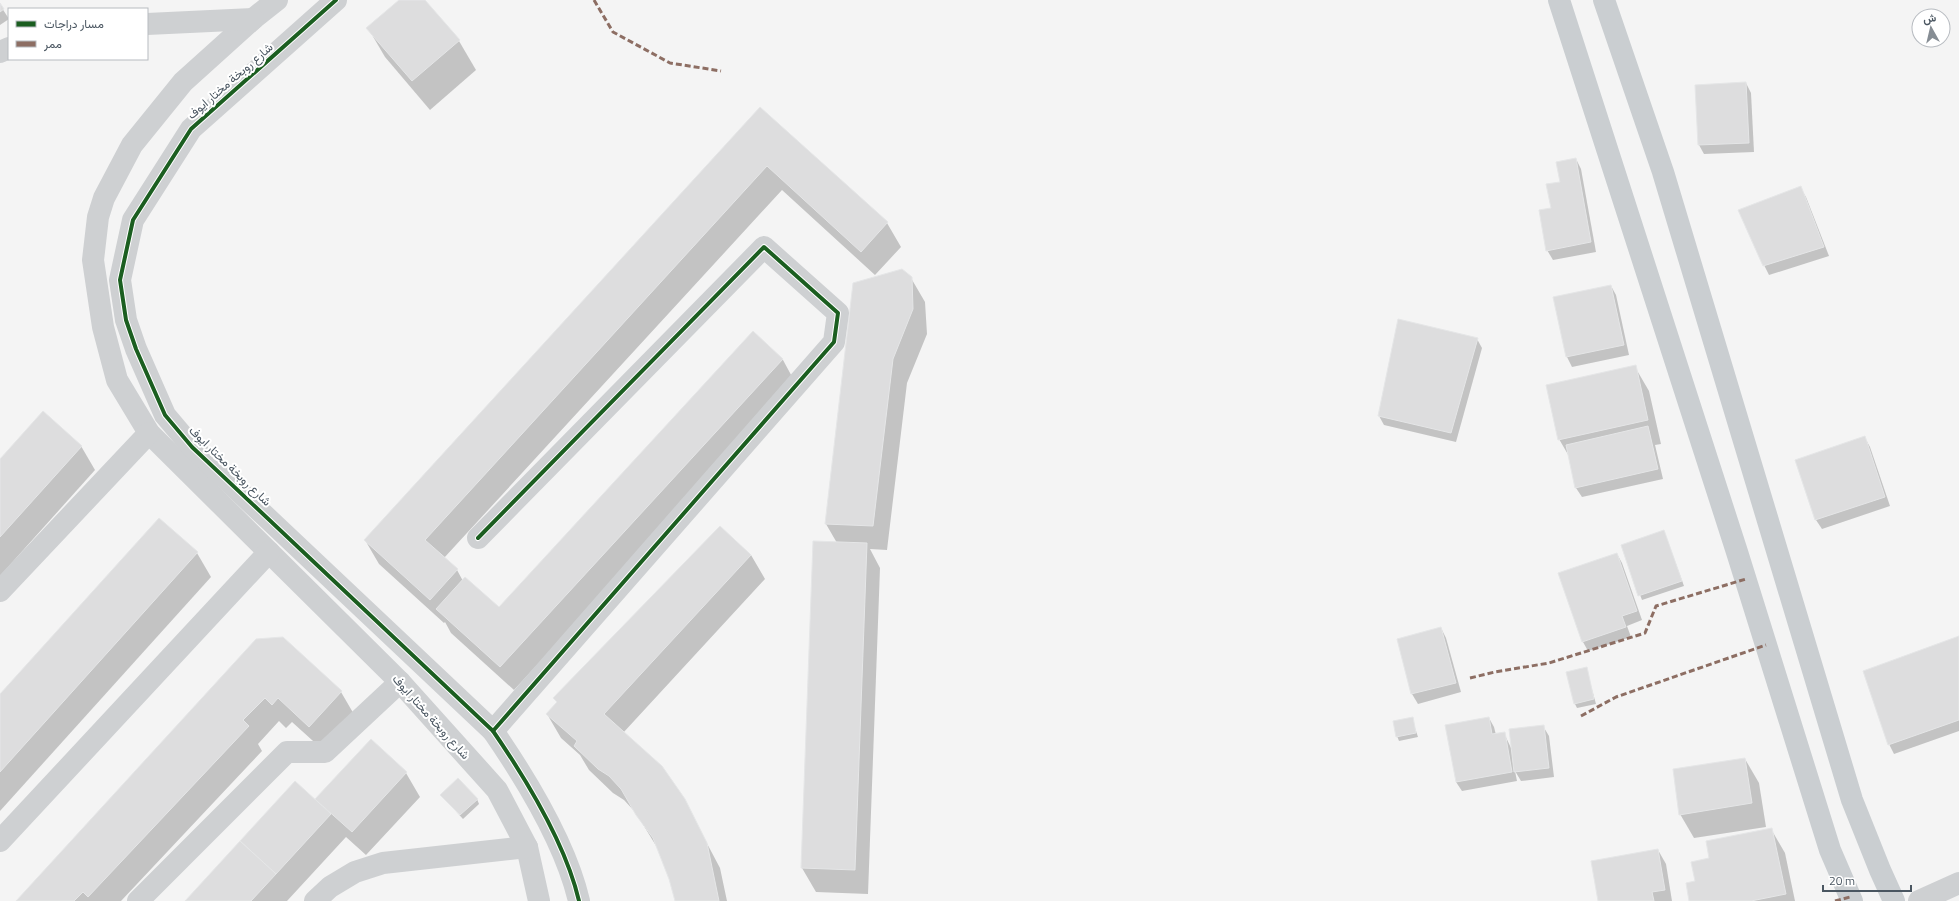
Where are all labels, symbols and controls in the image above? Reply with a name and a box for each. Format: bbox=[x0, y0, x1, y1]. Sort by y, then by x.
legend bbox=[8, 8, 148, 60]
north arrow bbox=[1911, 8, 1951, 48]
text: ش bbox=[1922, 9, 1937, 27]
text: مسار دراجات bbox=[44, 14, 104, 33]
text: ممر bbox=[43, 34, 62, 53]
street label: شارع روبخة مختار ايوف bbox=[182, 38, 277, 123]
street label: شارع روبخة مختار ايوف bbox=[185, 421, 276, 510]
street label: شارع روبخة مختار ايوف bbox=[388, 670, 475, 763]
scale bar bbox=[1823, 867, 1911, 893]
text: 20 m bbox=[1829, 871, 1855, 890]

